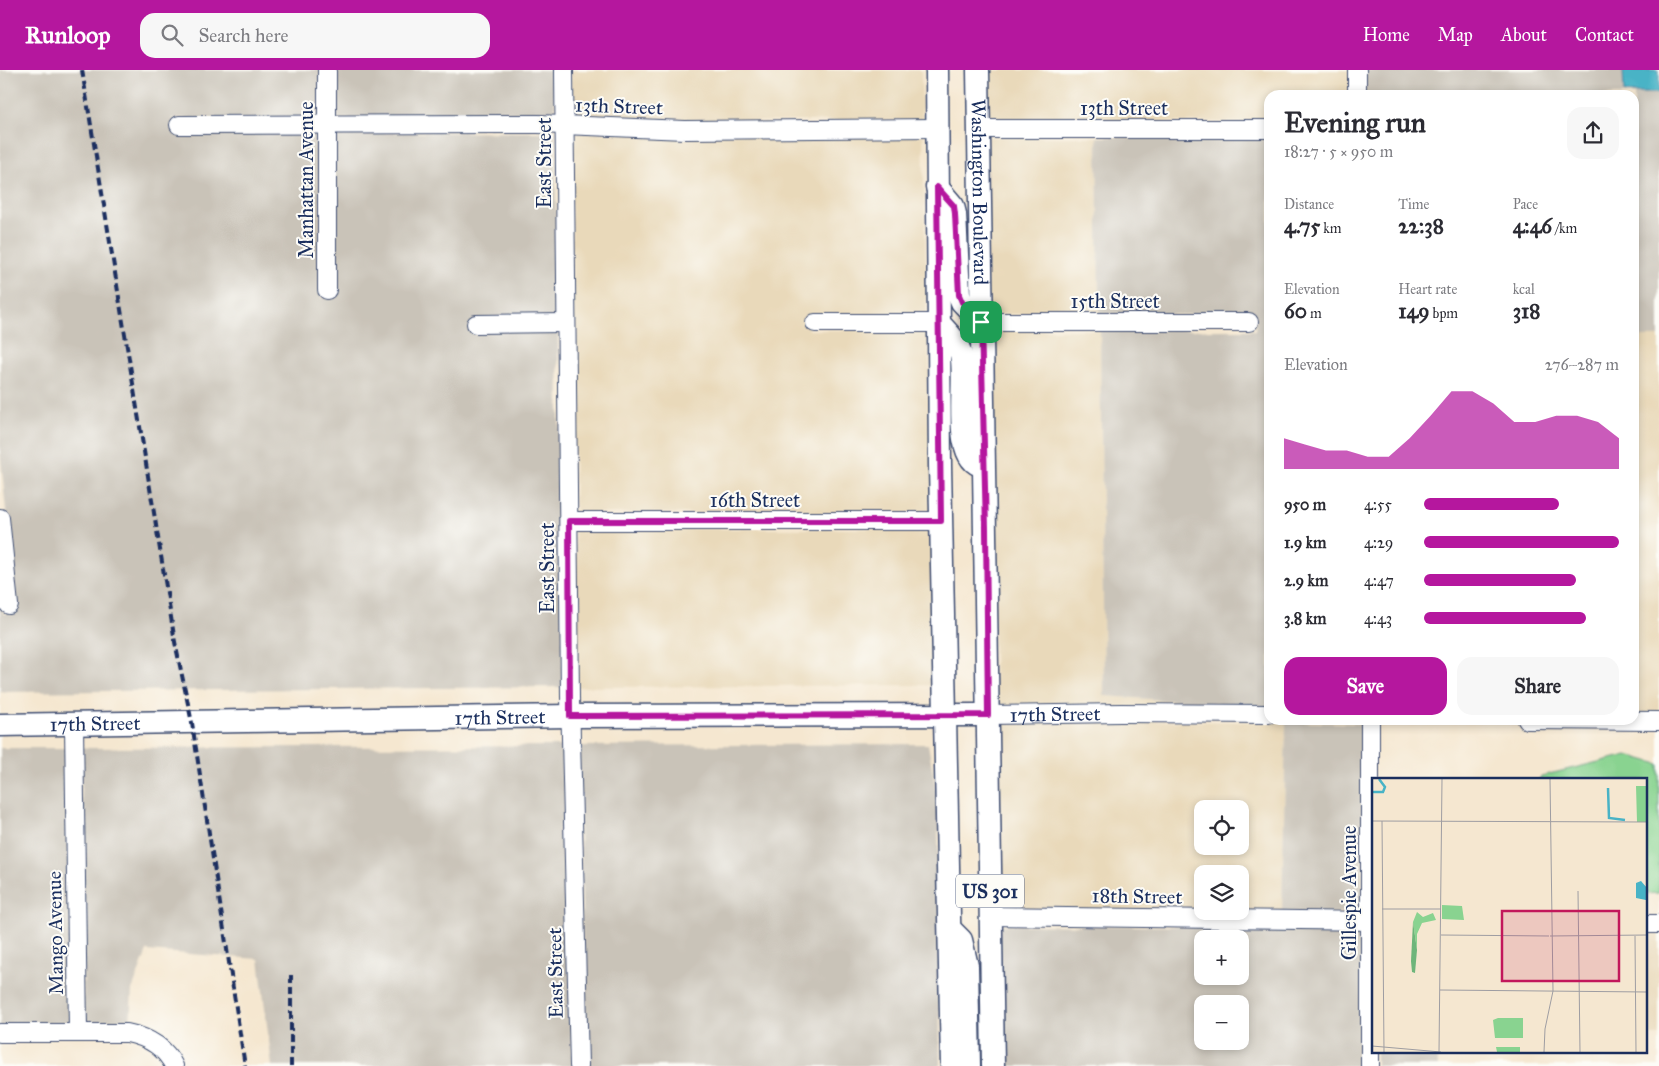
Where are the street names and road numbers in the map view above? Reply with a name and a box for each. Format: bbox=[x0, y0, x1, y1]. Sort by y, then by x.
street label: 13th Street bbox=[575, 92, 663, 120]
street label: 13th Street bbox=[1080, 96, 1168, 120]
street label: Washington Boulevard bbox=[966, 99, 993, 285]
street label: Manhattan Avenue bbox=[294, 101, 318, 259]
street label: East Street bbox=[532, 117, 556, 209]
street label: 15th Street bbox=[1070, 289, 1160, 313]
street label: 16th Street bbox=[710, 488, 800, 512]
street label: East Street bbox=[535, 522, 559, 614]
street label: 17th Street bbox=[1009, 701, 1101, 727]
street label: 17th Street bbox=[454, 704, 546, 730]
street label: 17th Street bbox=[49, 711, 141, 736]
street label: Gillespie Avenue bbox=[1337, 826, 1361, 960]
street label: Mango Avenue bbox=[42, 871, 69, 995]
road number: US 301 bbox=[956, 874, 1024, 908]
street label: 18th Street bbox=[1091, 883, 1183, 909]
street label: East Street bbox=[542, 927, 568, 1019]

